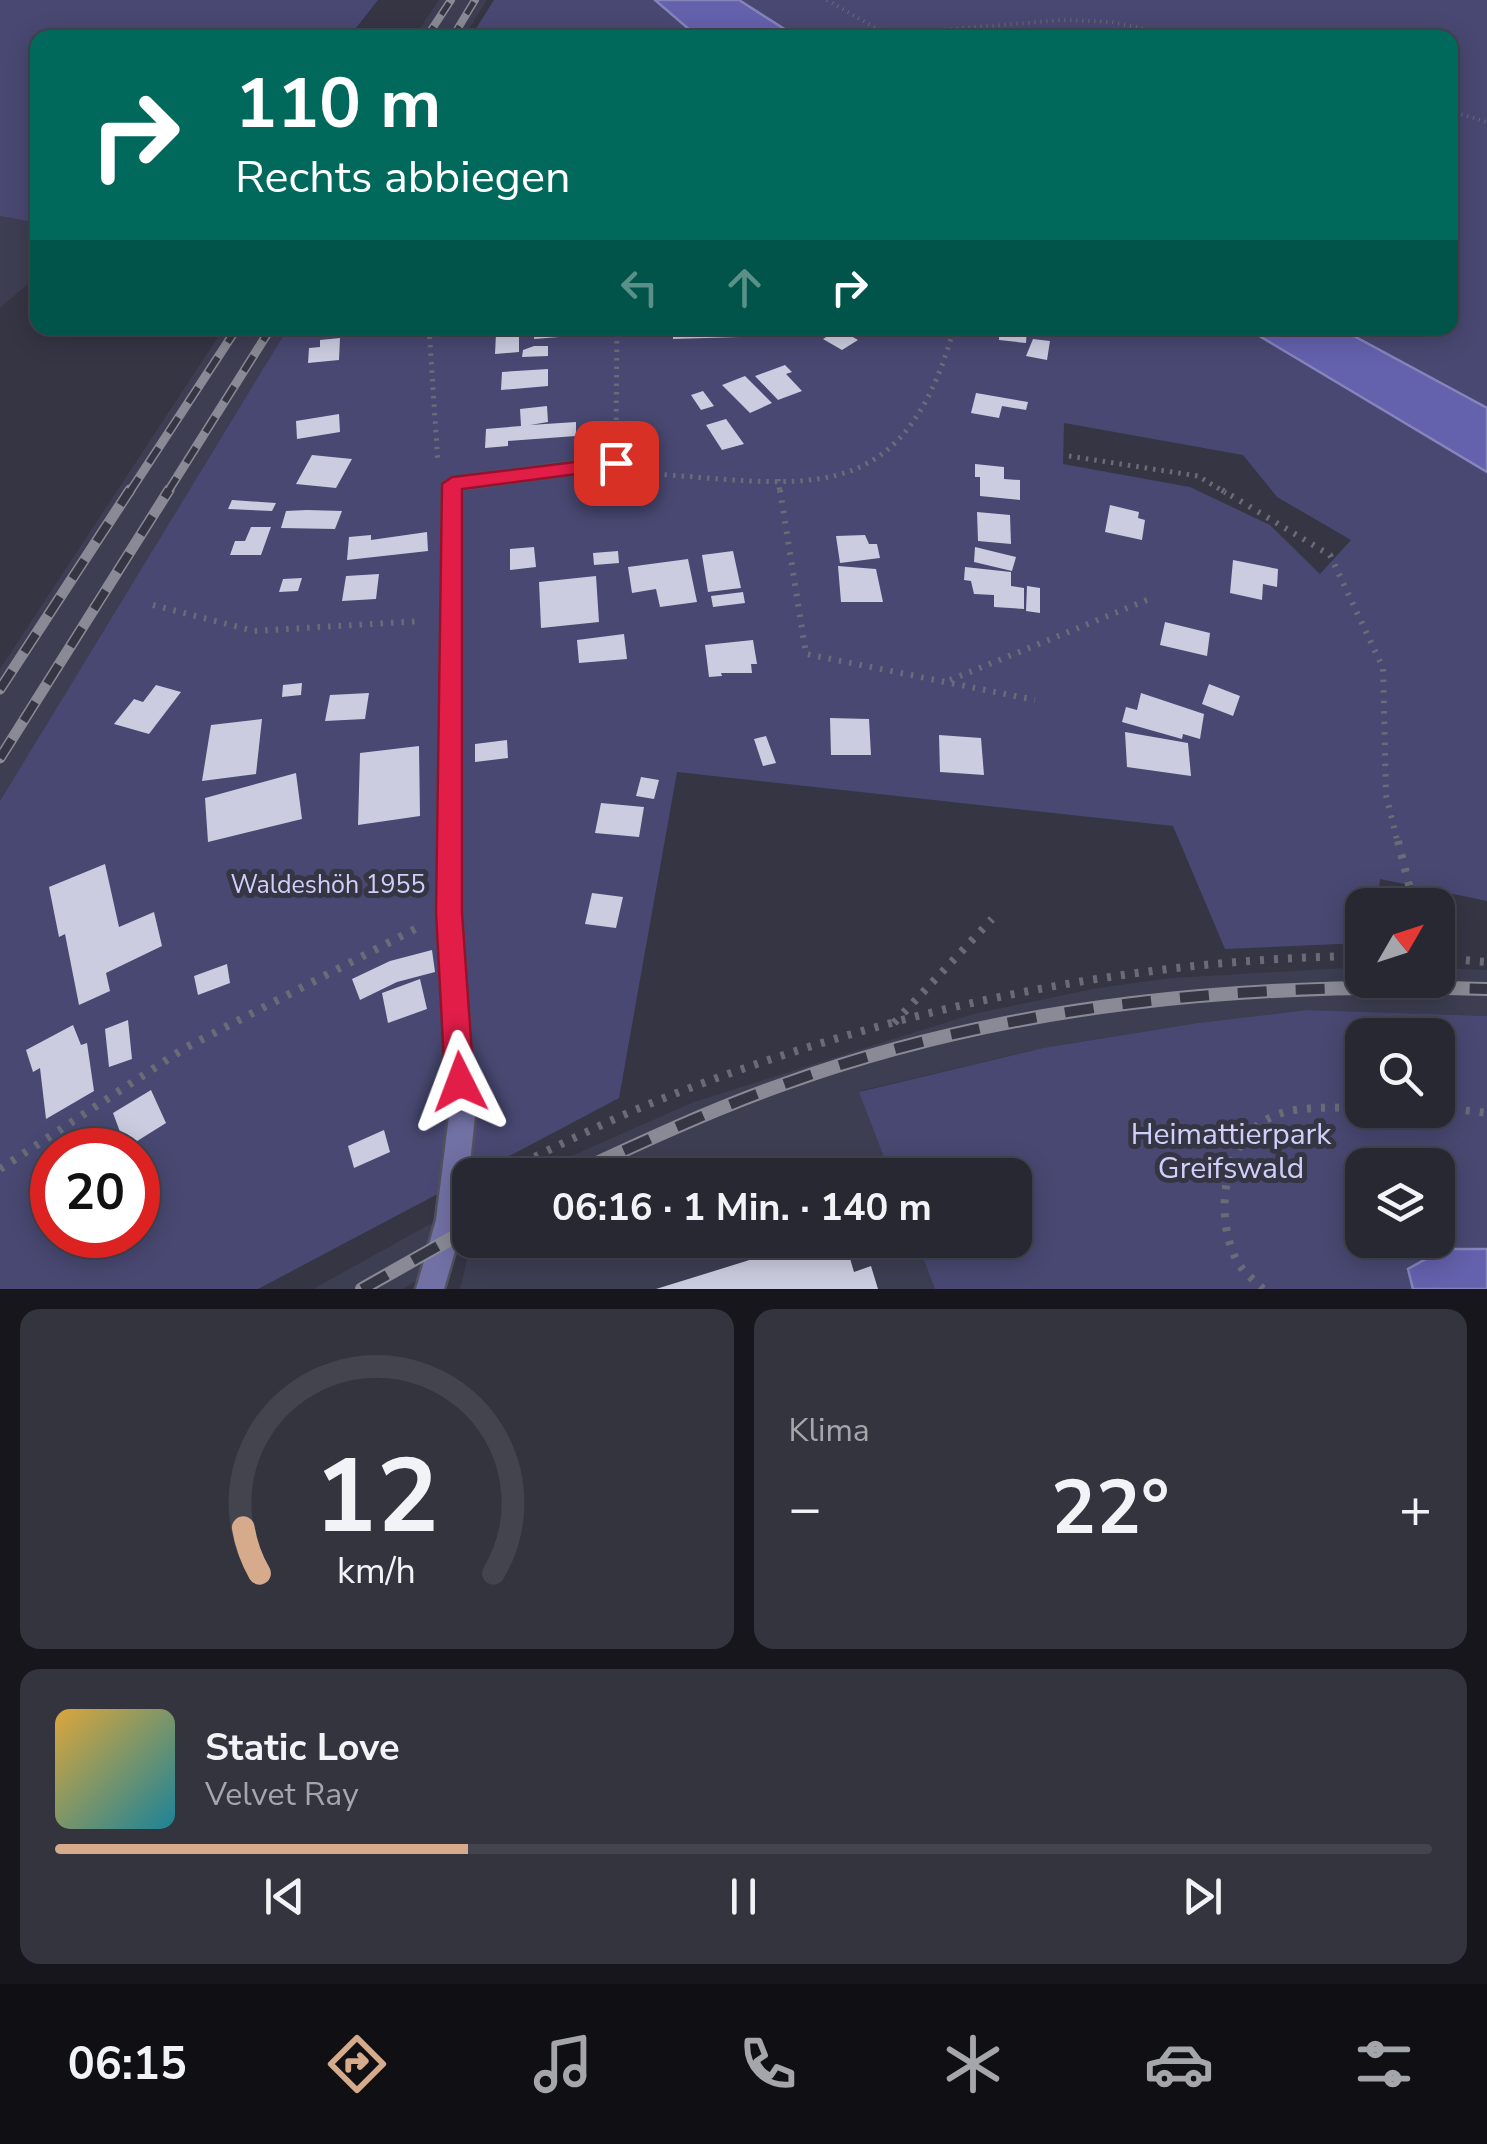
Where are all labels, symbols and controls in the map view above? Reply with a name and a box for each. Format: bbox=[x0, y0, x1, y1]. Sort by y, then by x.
text: 110 m bbox=[235, 56, 441, 152]
icon: right bbox=[70, 70, 200, 200]
text: Rechts abbiegen bbox=[235, 147, 570, 208]
icon: left bbox=[612, 260, 667, 315]
icon: ahead bbox=[717, 260, 772, 315]
icon: right bbox=[822, 260, 877, 315]
pin bbox=[574, 421, 659, 506]
icon: arrive bbox=[589, 436, 644, 491]
park label: Waldeshöh 1955 bbox=[230, 868, 426, 902]
north arrow bbox=[1345, 888, 1455, 998]
map controls bbox=[1345, 888, 1455, 1258]
button: search bbox=[1345, 1018, 1455, 1128]
position arrow bbox=[408, 1030, 512, 1134]
park label: Heimattierpark Greifswald bbox=[1131, 1114, 1332, 1189]
speed limit sign: 20 bbox=[30, 1128, 160, 1258]
button: layers bbox=[1345, 1148, 1455, 1258]
text: 06:16 · 1 Min. · 140 m bbox=[552, 1182, 932, 1233]
text: Klima bbox=[789, 1409, 870, 1452]
text: 12 bbox=[314, 1426, 439, 1568]
text: 22° bbox=[1051, 1457, 1169, 1559]
text: − bbox=[789, 1471, 822, 1546]
text: + bbox=[1399, 1471, 1432, 1546]
text: km/h bbox=[337, 1547, 416, 1596]
text: Static Love bbox=[205, 1722, 400, 1773]
text: Velvet Ray bbox=[205, 1773, 359, 1816]
icon: previous bbox=[257, 1869, 312, 1924]
icon: pause bbox=[716, 1869, 771, 1924]
icon: next bbox=[1175, 1869, 1230, 1924]
icon: directions bbox=[322, 2029, 392, 2099]
icon: music bbox=[528, 2029, 598, 2099]
icon: phone bbox=[733, 2029, 803, 2099]
icon: climate bbox=[938, 2029, 1008, 2099]
icon: car bbox=[1144, 2029, 1214, 2099]
icon: filters bbox=[1349, 2029, 1419, 2099]
text: 06:15 bbox=[68, 2034, 187, 2095]

